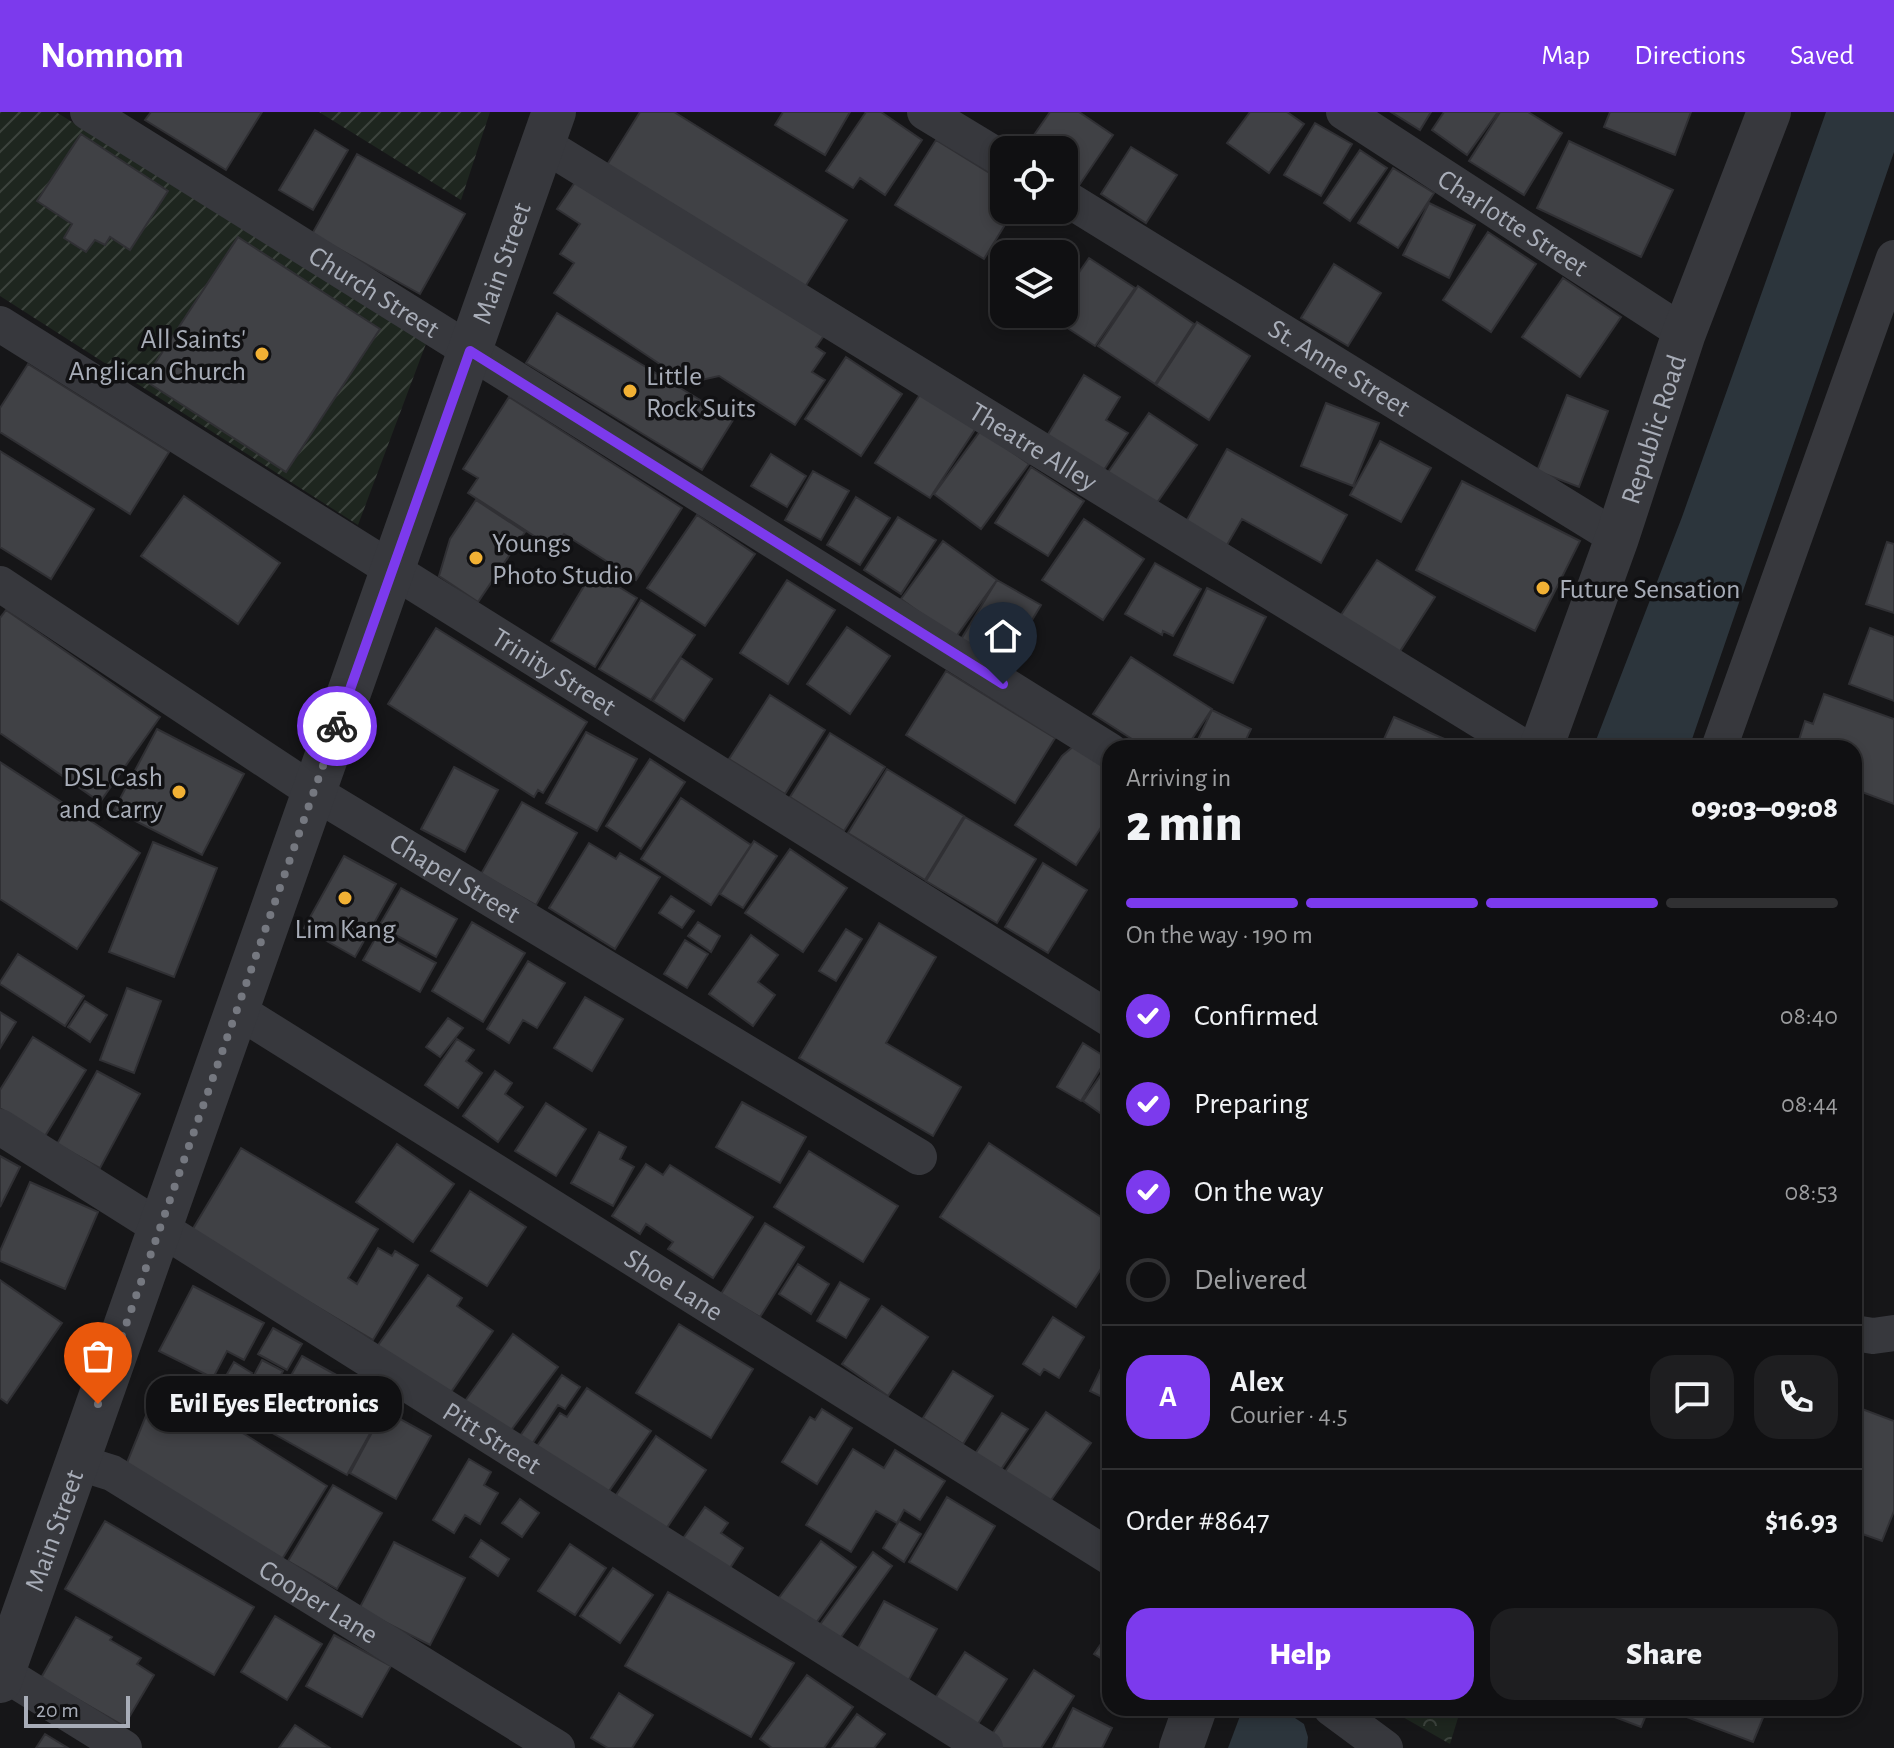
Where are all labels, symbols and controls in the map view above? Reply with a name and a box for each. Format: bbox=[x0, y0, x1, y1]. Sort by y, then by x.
text: Nomnom bbox=[40, 37, 184, 75]
text: Map bbox=[1541, 42, 1590, 70]
text: Directions bbox=[1634, 42, 1746, 70]
text: Saved bbox=[1790, 42, 1854, 70]
map controls bbox=[990, 136, 1078, 328]
button: locate bbox=[990, 136, 1078, 224]
street label: Charlotte Street bbox=[1432, 165, 1592, 283]
street label: Main Street bbox=[468, 199, 537, 328]
button: layers bbox=[990, 240, 1078, 328]
street label: Church Street bbox=[303, 242, 444, 344]
street label: St. Anne Street bbox=[1263, 315, 1414, 423]
place label: All Saints' Anglican Church bbox=[69, 326, 246, 386]
marker: All Saints' Anglican Church bbox=[253, 345, 271, 363]
street label: Republic Road bbox=[1617, 351, 1692, 508]
place label: Little Rock Suits bbox=[646, 363, 756, 423]
marker: Little Rock Suits bbox=[621, 382, 639, 400]
street label: Theatre Alley bbox=[964, 398, 1101, 497]
place label: Youngs Photo Studio bbox=[492, 530, 633, 590]
marker: Youngs Photo Studio bbox=[467, 549, 485, 567]
place label: Future Sensation bbox=[1559, 576, 1741, 604]
marker: Future Sensation bbox=[1534, 579, 1552, 597]
pin bbox=[969, 602, 1037, 684]
icon: home bbox=[981, 614, 1025, 658]
street label: Trinity Street bbox=[486, 624, 620, 722]
courier bbox=[297, 686, 377, 766]
icon: bike bbox=[315, 704, 359, 748]
place label: DSL Cash and Carry bbox=[59, 764, 163, 824]
text: Arriving in bbox=[1126, 765, 1231, 791]
marker: DSL Cash and Carry bbox=[170, 783, 188, 801]
text: 09:03–09:08 bbox=[1691, 793, 1838, 823]
text: 2 min bbox=[1126, 798, 1242, 850]
street label: Chapel Street bbox=[384, 829, 525, 929]
marker: Lim Kang bbox=[336, 889, 354, 907]
place label: Lim Kang bbox=[294, 916, 396, 944]
text: On the way · 190 m bbox=[1126, 922, 1313, 948]
icon: check bbox=[1126, 994, 1170, 1038]
text: Confirmed bbox=[1194, 1001, 1318, 1031]
text: 08:40 bbox=[1780, 1003, 1838, 1029]
icon: check bbox=[1126, 1082, 1170, 1126]
text: Preparing bbox=[1194, 1089, 1309, 1119]
text: 08:44 bbox=[1781, 1091, 1838, 1117]
icon: check bbox=[1126, 1170, 1170, 1214]
text: On the way bbox=[1194, 1177, 1323, 1207]
text: 08:53 bbox=[1784, 1179, 1838, 1205]
street label: Shoe Lane bbox=[619, 1244, 727, 1327]
text: Delivered bbox=[1194, 1265, 1307, 1295]
pin bbox=[64, 1322, 132, 1404]
icon: bag bbox=[76, 1334, 120, 1378]
button: chat bbox=[1650, 1355, 1734, 1439]
button: phone bbox=[1754, 1355, 1838, 1439]
text: Alex bbox=[1230, 1367, 1284, 1397]
callout: Evil Eyes Electronics bbox=[146, 1376, 402, 1432]
text: A bbox=[1159, 1382, 1177, 1412]
text: Evil Eyes Electronics bbox=[169, 1391, 379, 1417]
street label: Pitt Street bbox=[437, 1398, 545, 1480]
text: Courier · 4.5 bbox=[1230, 1402, 1348, 1428]
street label: Main Street bbox=[21, 1466, 89, 1595]
text: Order #8647 bbox=[1126, 1506, 1269, 1536]
text: $16.93 bbox=[1765, 1506, 1838, 1536]
street label: Cooper Lane bbox=[254, 1555, 382, 1650]
button: Help bbox=[1126, 1608, 1474, 1700]
button: Share bbox=[1490, 1608, 1838, 1700]
scale bar bbox=[24, 1692, 130, 1728]
text: 20 m bbox=[36, 1699, 79, 1721]

